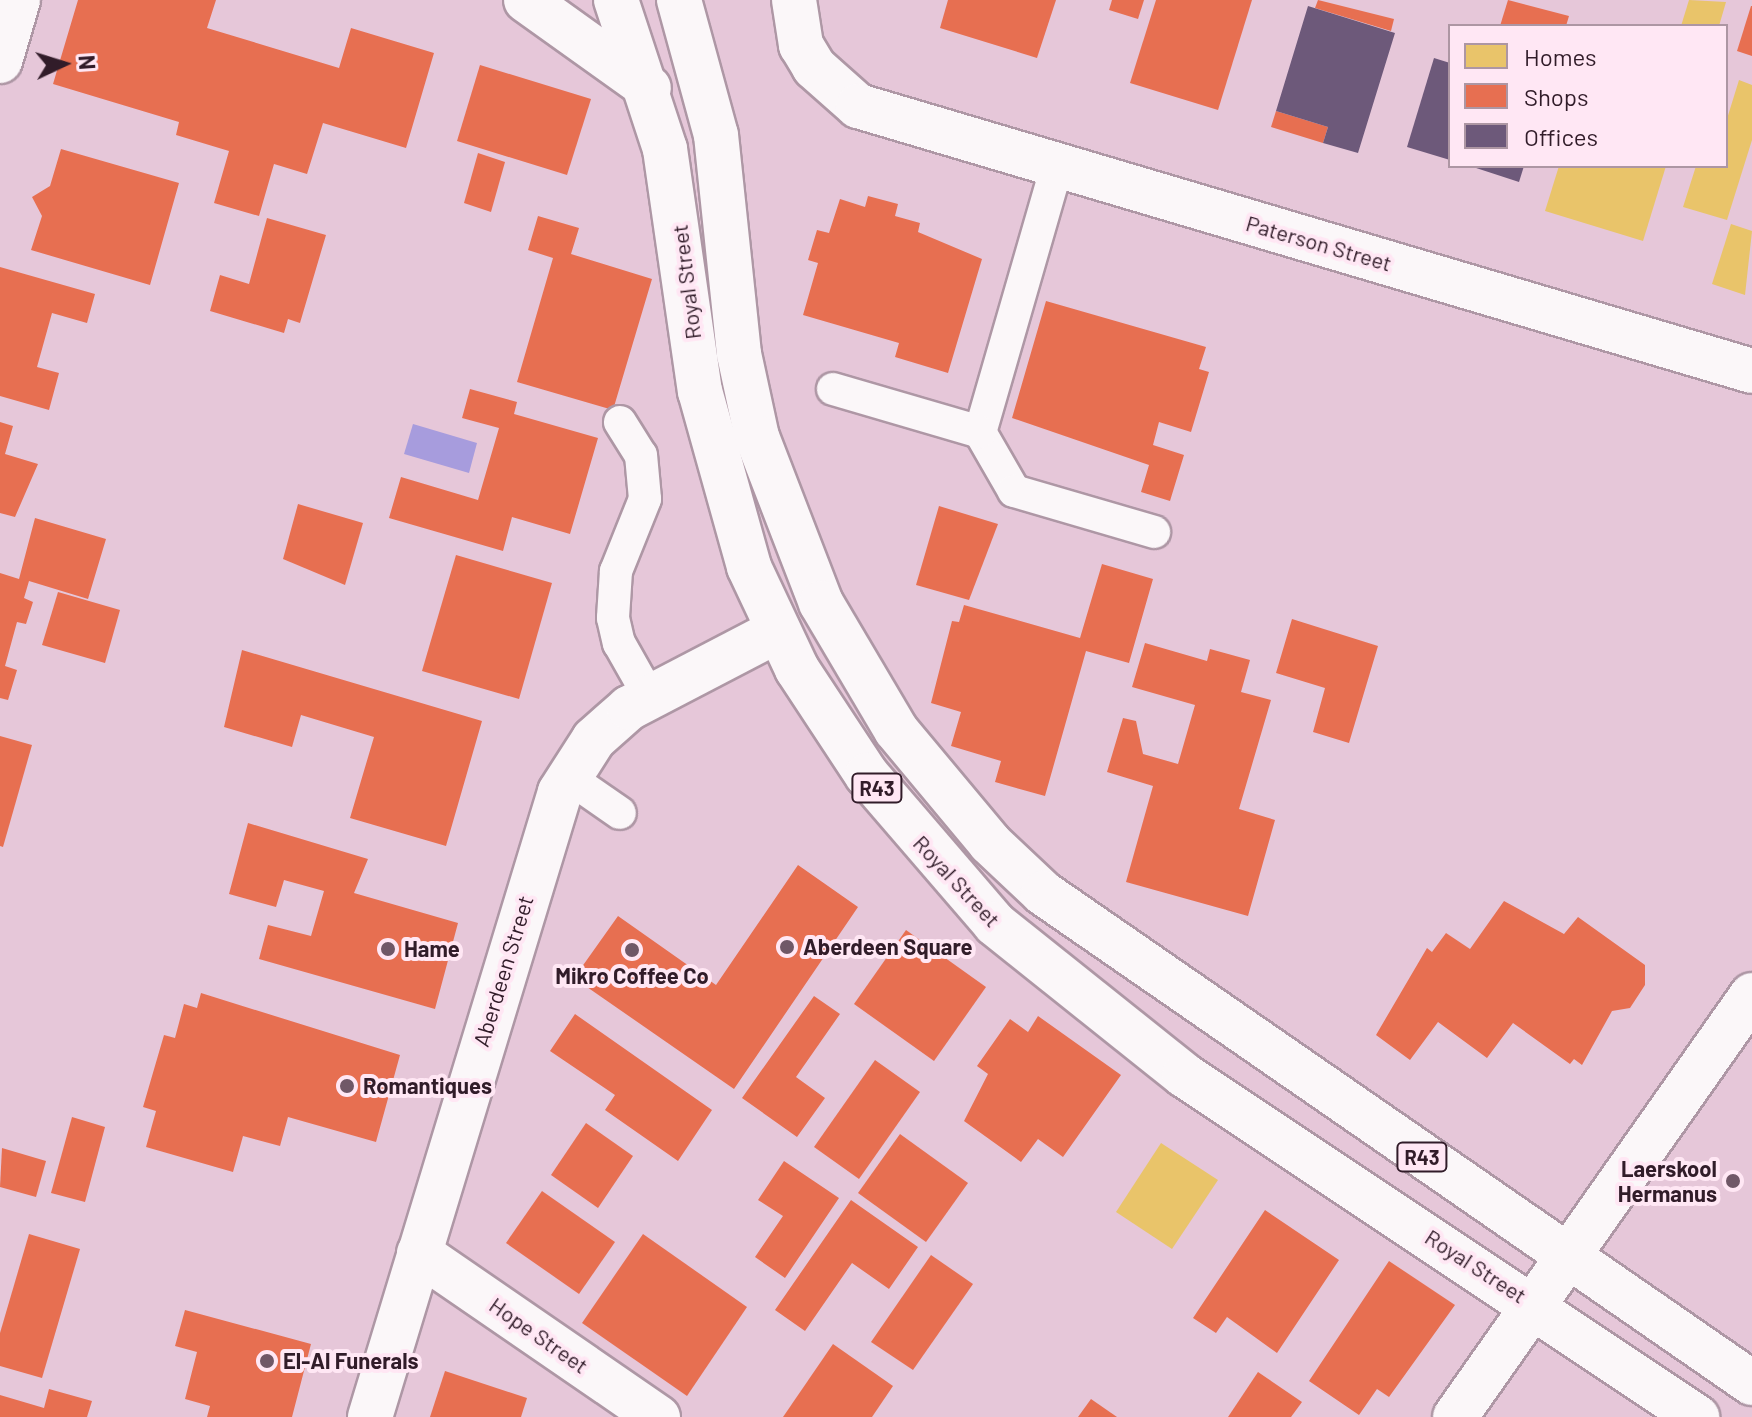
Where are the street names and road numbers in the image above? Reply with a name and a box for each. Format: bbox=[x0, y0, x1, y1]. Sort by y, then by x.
street label: Paterson Street bbox=[1243, 210, 1395, 276]
street label: Royal Street bbox=[666, 223, 706, 341]
road number: R43 bbox=[851, 772, 903, 804]
street label: Royal Street bbox=[908, 830, 1006, 932]
street label: Aberdeen Street bbox=[467, 892, 539, 1050]
road number: R43 bbox=[1396, 1141, 1448, 1173]
street label: Royal Street bbox=[1420, 1223, 1532, 1309]
street label: Hope Street bbox=[485, 1291, 593, 1379]

